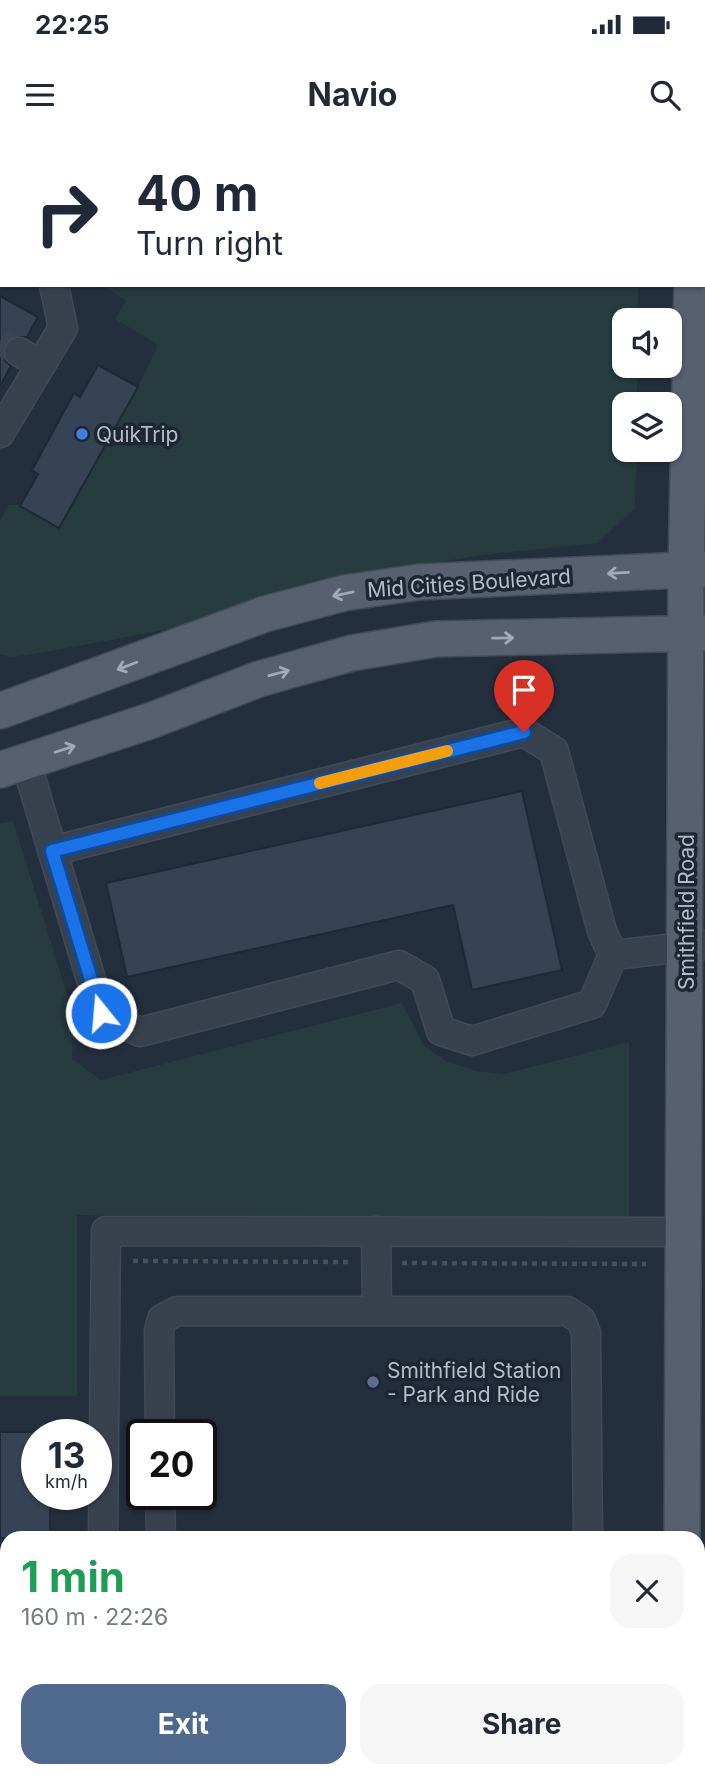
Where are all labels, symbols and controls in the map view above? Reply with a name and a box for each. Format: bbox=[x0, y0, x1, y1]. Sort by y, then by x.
text: 22:25 bbox=[35, 9, 109, 40]
text: Navio bbox=[308, 75, 397, 114]
icon: menu bbox=[21, 76, 59, 114]
icon: search bbox=[646, 76, 684, 114]
text: 40 m bbox=[136, 164, 259, 223]
icon: right bbox=[21, 168, 112, 259]
text: Turn right bbox=[136, 224, 283, 263]
map controls bbox=[612, 308, 682, 462]
button: sound bbox=[612, 308, 682, 378]
button: layers bbox=[612, 392, 682, 462]
place label: QuikTrip bbox=[96, 422, 178, 447]
marker: QuikTrip bbox=[74, 426, 90, 442]
street label: Mid Cities Boulevard bbox=[366, 563, 572, 603]
one-way arrow bbox=[607, 566, 630, 579]
one-way arrow bbox=[332, 588, 355, 602]
one-way arrow bbox=[491, 631, 514, 644]
pin bbox=[494, 660, 554, 732]
one-way arrow bbox=[117, 661, 139, 673]
one-way arrow bbox=[267, 666, 290, 679]
icon: arrive bbox=[505, 671, 543, 709]
one-way arrow bbox=[54, 742, 76, 755]
street label: Smithfield Road bbox=[674, 834, 699, 990]
position arrow bbox=[64, 976, 138, 1050]
place label: Smithfield Station - Park and Ride bbox=[387, 1358, 561, 1407]
marker: Smithfield Station - Park and Ride bbox=[365, 1374, 381, 1390]
speed limit sign: 20 bbox=[126, 1419, 217, 1510]
text: 13 bbox=[48, 1434, 85, 1476]
text: km/h bbox=[45, 1471, 88, 1492]
text: 1 min bbox=[21, 1551, 125, 1602]
button: close bbox=[610, 1554, 684, 1628]
text: 160 m · 22:26 bbox=[21, 1603, 168, 1631]
button: Exit bbox=[21, 1684, 346, 1764]
button: Share bbox=[360, 1684, 684, 1764]

